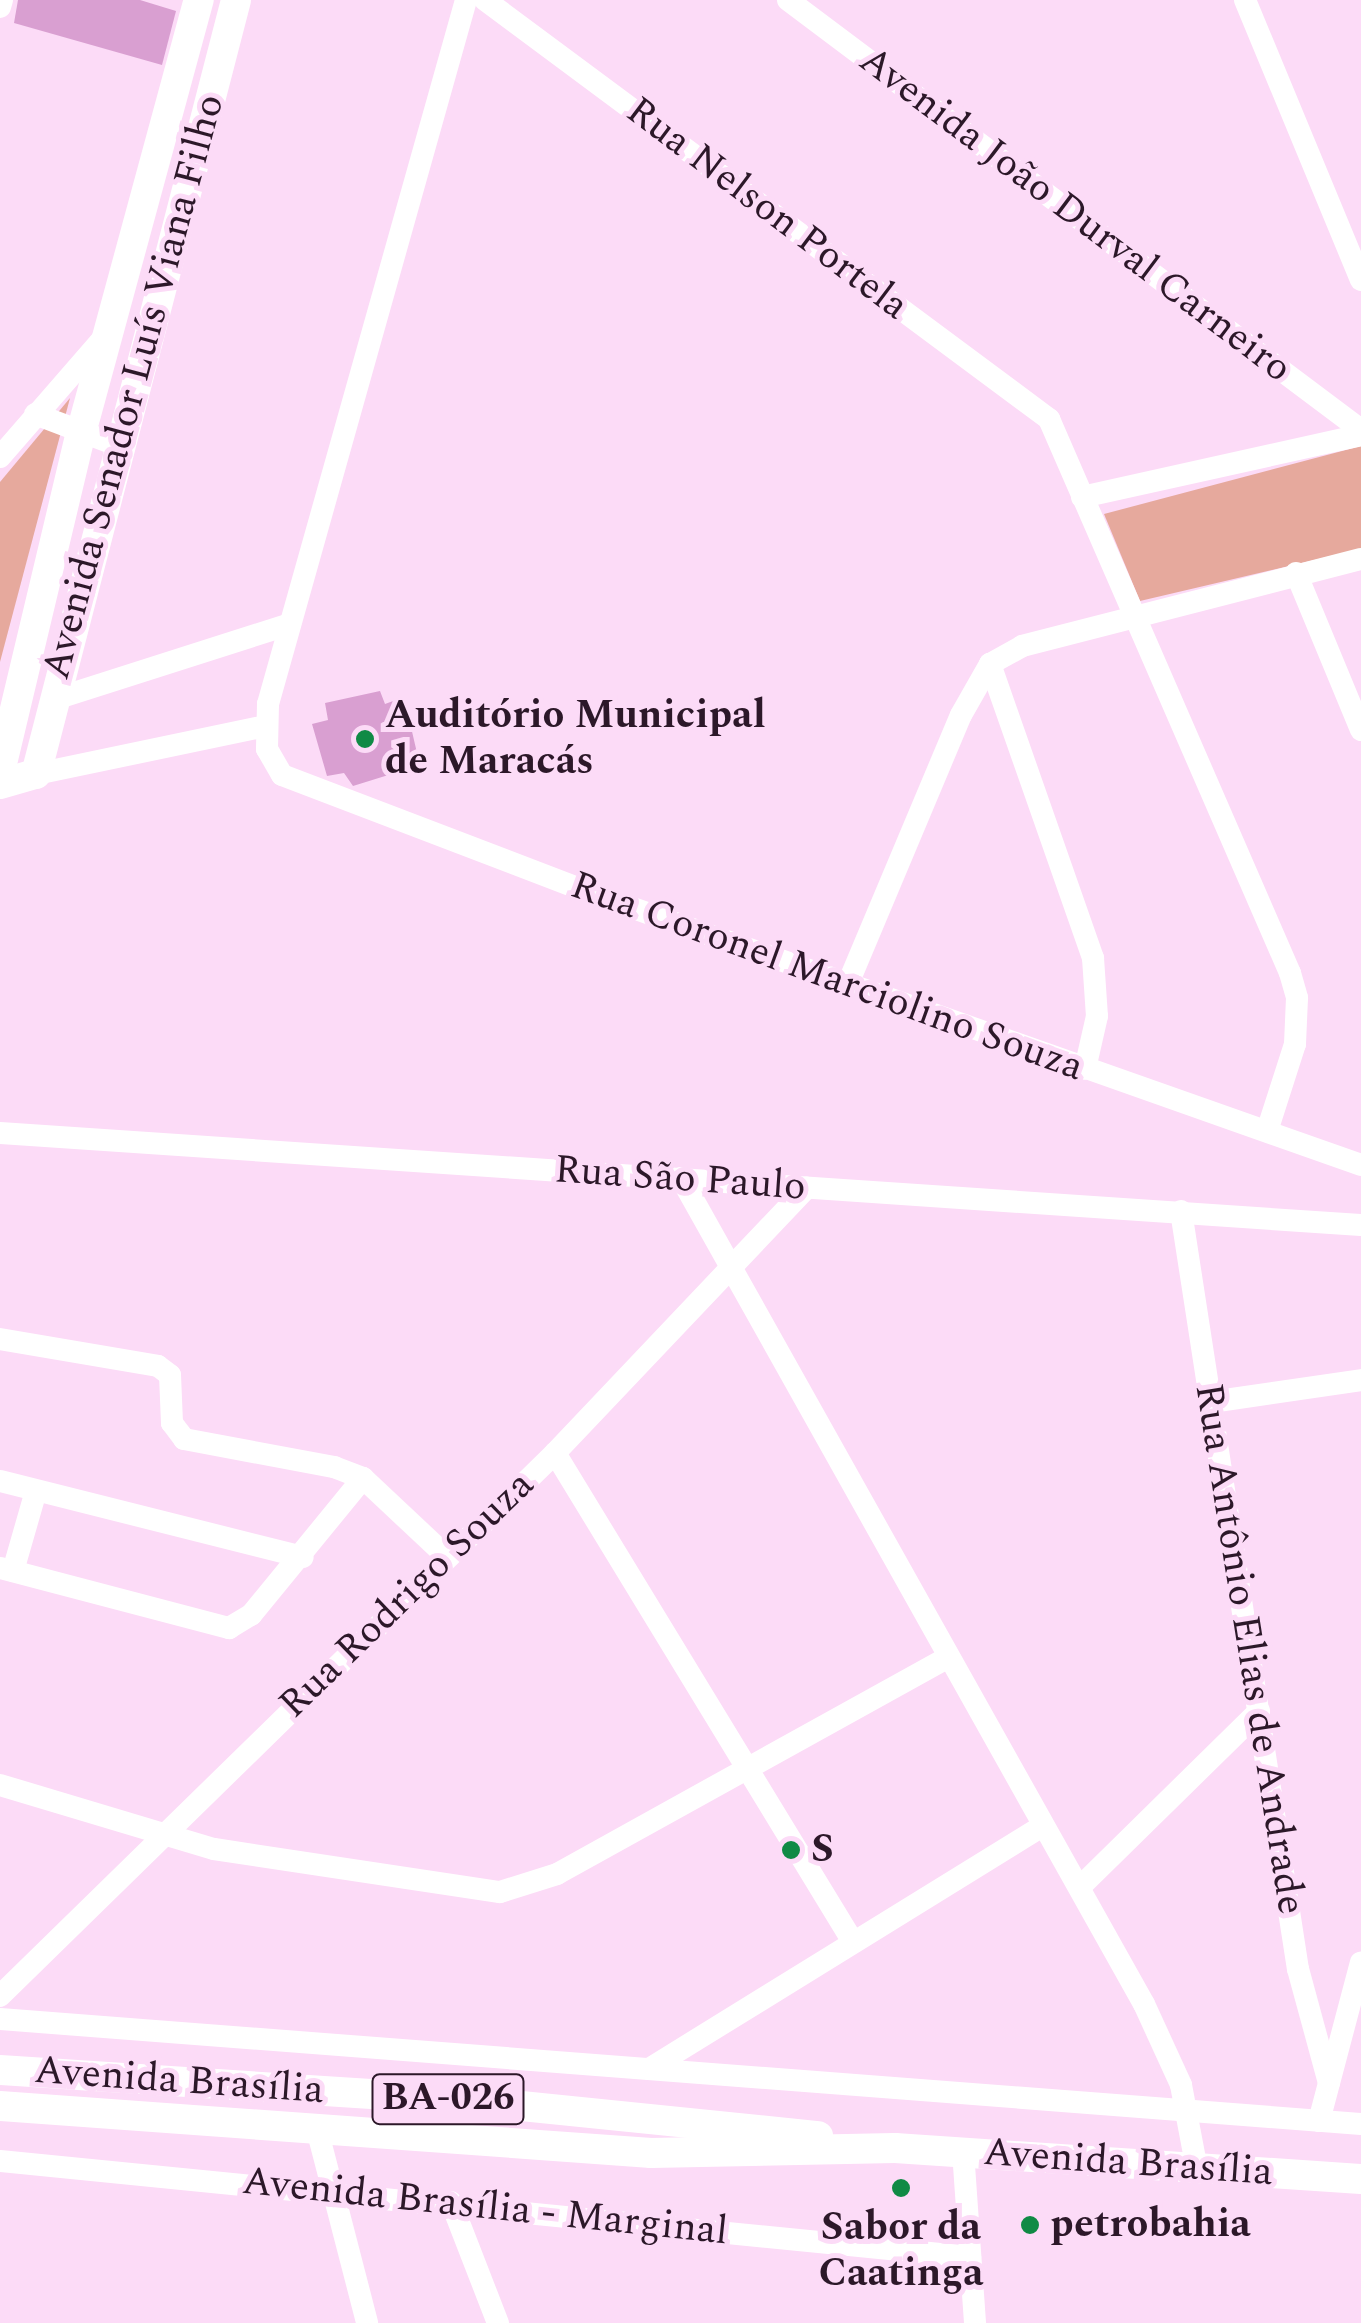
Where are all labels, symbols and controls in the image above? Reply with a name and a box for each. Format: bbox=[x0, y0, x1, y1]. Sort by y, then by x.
street label: Avenida João Durval Carneiro bbox=[849, 37, 1301, 393]
street label: Rua Nelson Portela bbox=[617, 87, 917, 331]
street label: Avenida Senador Luís Viana Filho bbox=[33, 89, 235, 685]
place label: Auditório Municipal de Maracás bbox=[385, 692, 766, 786]
marker: Auditório Municipal de Maracás bbox=[354, 728, 376, 750]
street label: Rua Coronel Marciolino Souza bbox=[564, 862, 1090, 1092]
street label: Rua São Paulo bbox=[553, 1146, 807, 1212]
street label: Rua Antônio Elias de Andrade bbox=[1183, 1380, 1315, 1918]
street label: Rua Rodrigo Souza bbox=[270, 1461, 544, 1729]
place label: S bbox=[811, 1826, 834, 1874]
marker: S bbox=[780, 1839, 802, 1861]
street label: Avenida Brasília bbox=[33, 2047, 325, 2115]
road number: BA-026 bbox=[370, 2066, 526, 2132]
street label: Avenida Brasília bbox=[982, 2129, 1274, 2197]
street label: Avenida Brasília - Marginal bbox=[240, 2158, 730, 2256]
marker: Sabor da Caatinga bbox=[890, 2177, 912, 2199]
place label: petrobahia bbox=[1050, 2201, 1251, 2249]
place label: Sabor da Caatinga bbox=[818, 2204, 984, 2298]
marker: petrobahia bbox=[1019, 2214, 1041, 2236]

